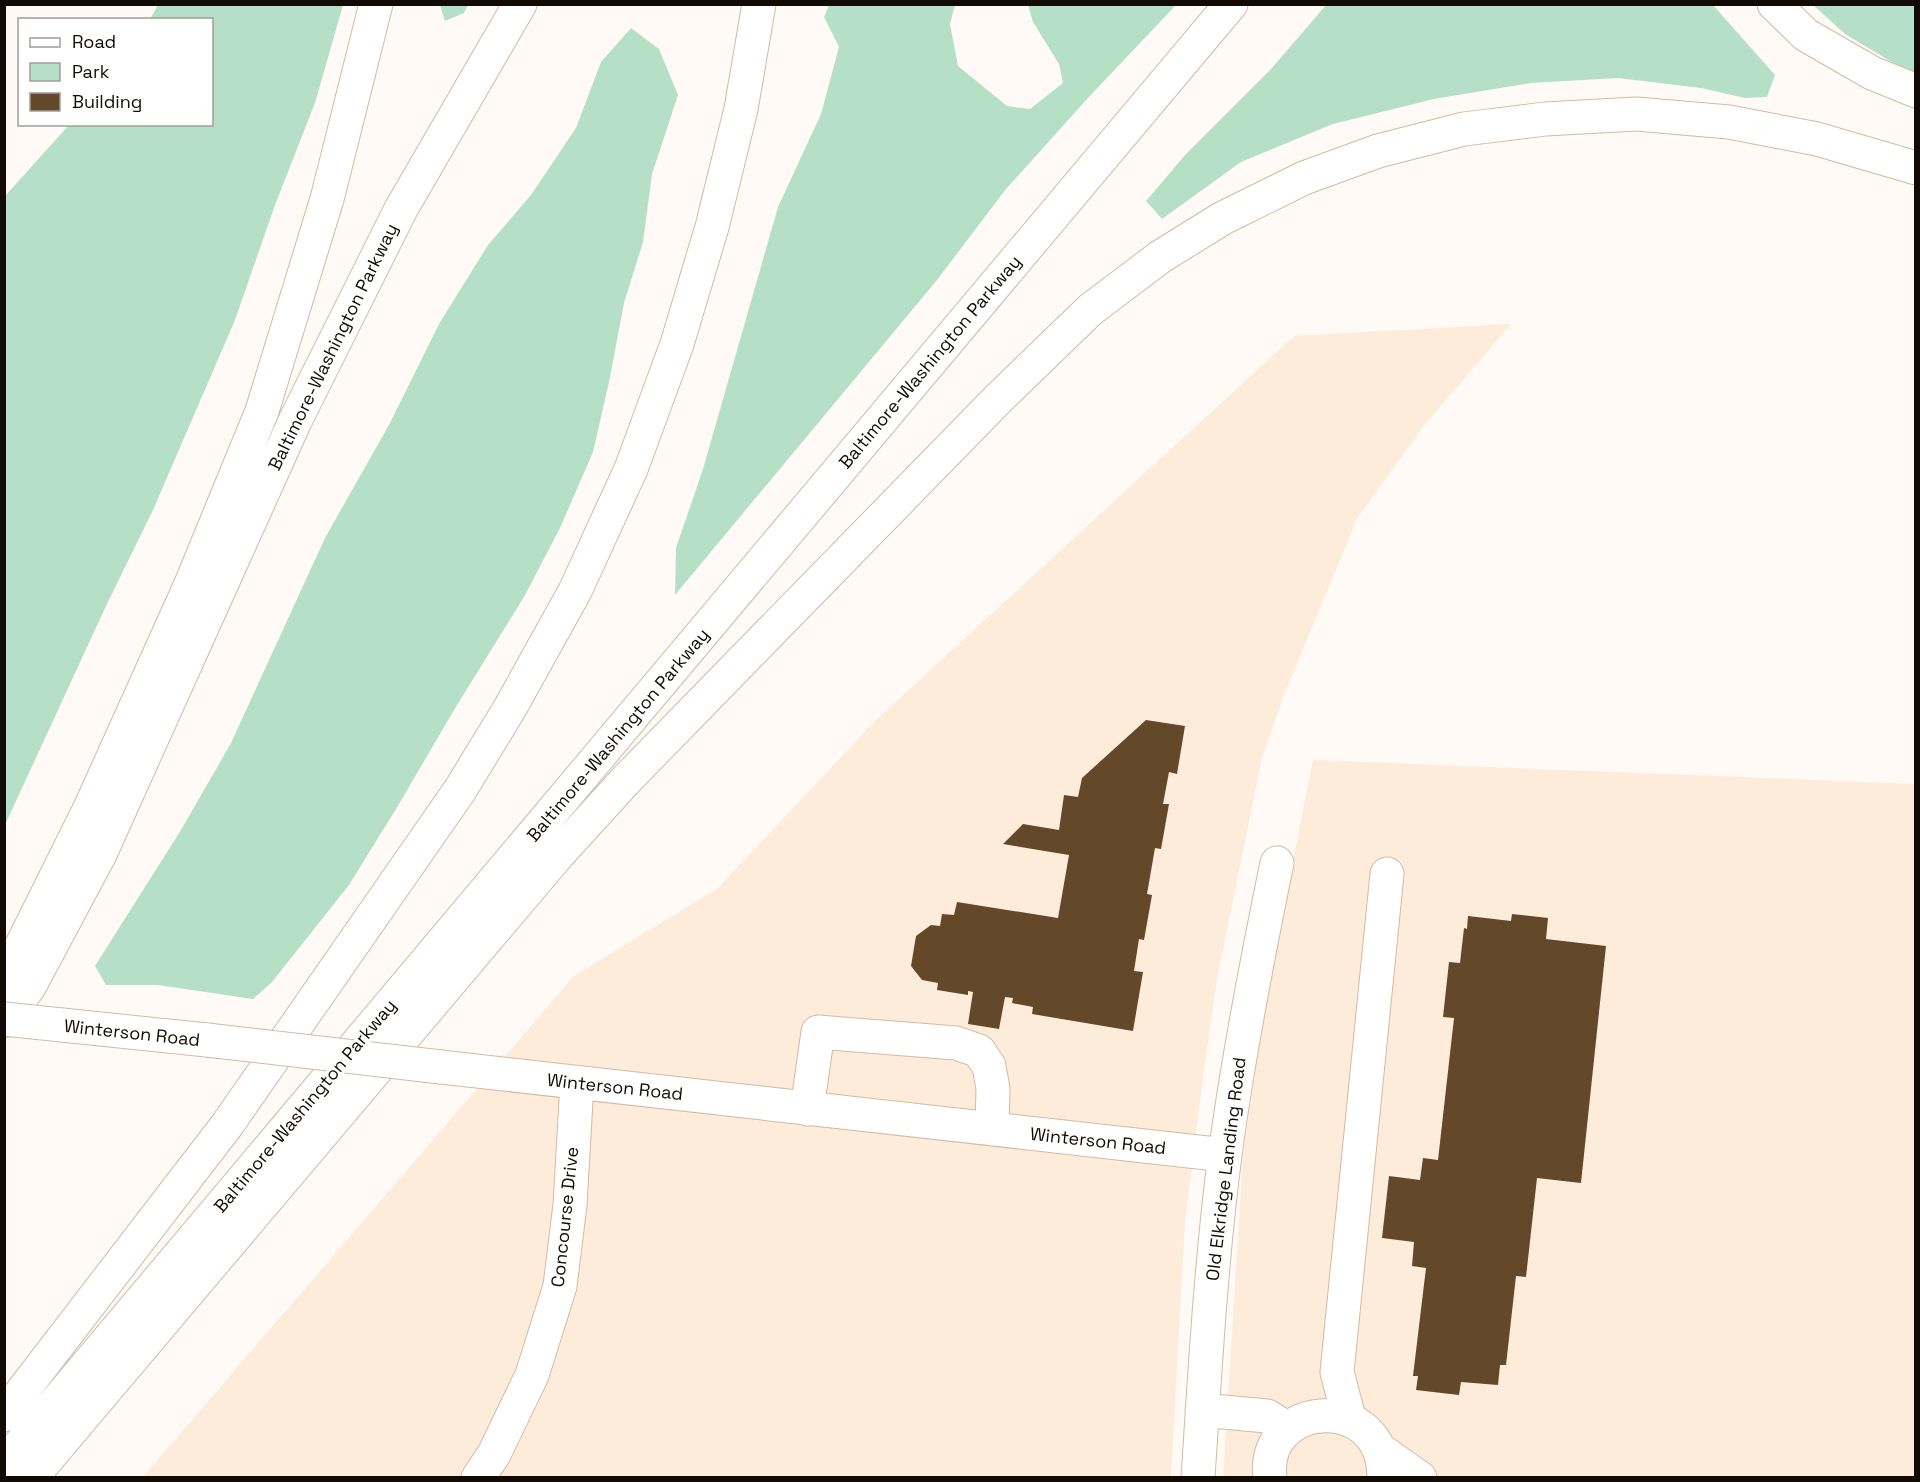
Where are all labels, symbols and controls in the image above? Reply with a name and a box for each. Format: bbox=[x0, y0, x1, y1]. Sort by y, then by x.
legend bbox=[18, 18, 213, 126]
text: Road bbox=[72, 30, 116, 53]
text: Park bbox=[72, 60, 110, 83]
text: Building bbox=[72, 90, 142, 113]
street label: Baltimore-Washington Parkway bbox=[263, 220, 402, 474]
street label: Baltimore-Washington Parkway bbox=[833, 250, 1026, 473]
street label: Baltimore-Washington Parkway bbox=[521, 623, 714, 846]
street label: Baltimore-Washington Parkway bbox=[208, 994, 401, 1217]
street label: Winterson Road bbox=[63, 1014, 201, 1051]
street label: Old Elkridge Landing Road bbox=[1200, 1056, 1251, 1282]
street label: Winterson Road bbox=[546, 1068, 684, 1105]
street label: Winterson Road bbox=[1029, 1122, 1167, 1159]
street label: Concourse Drive bbox=[546, 1146, 583, 1288]

